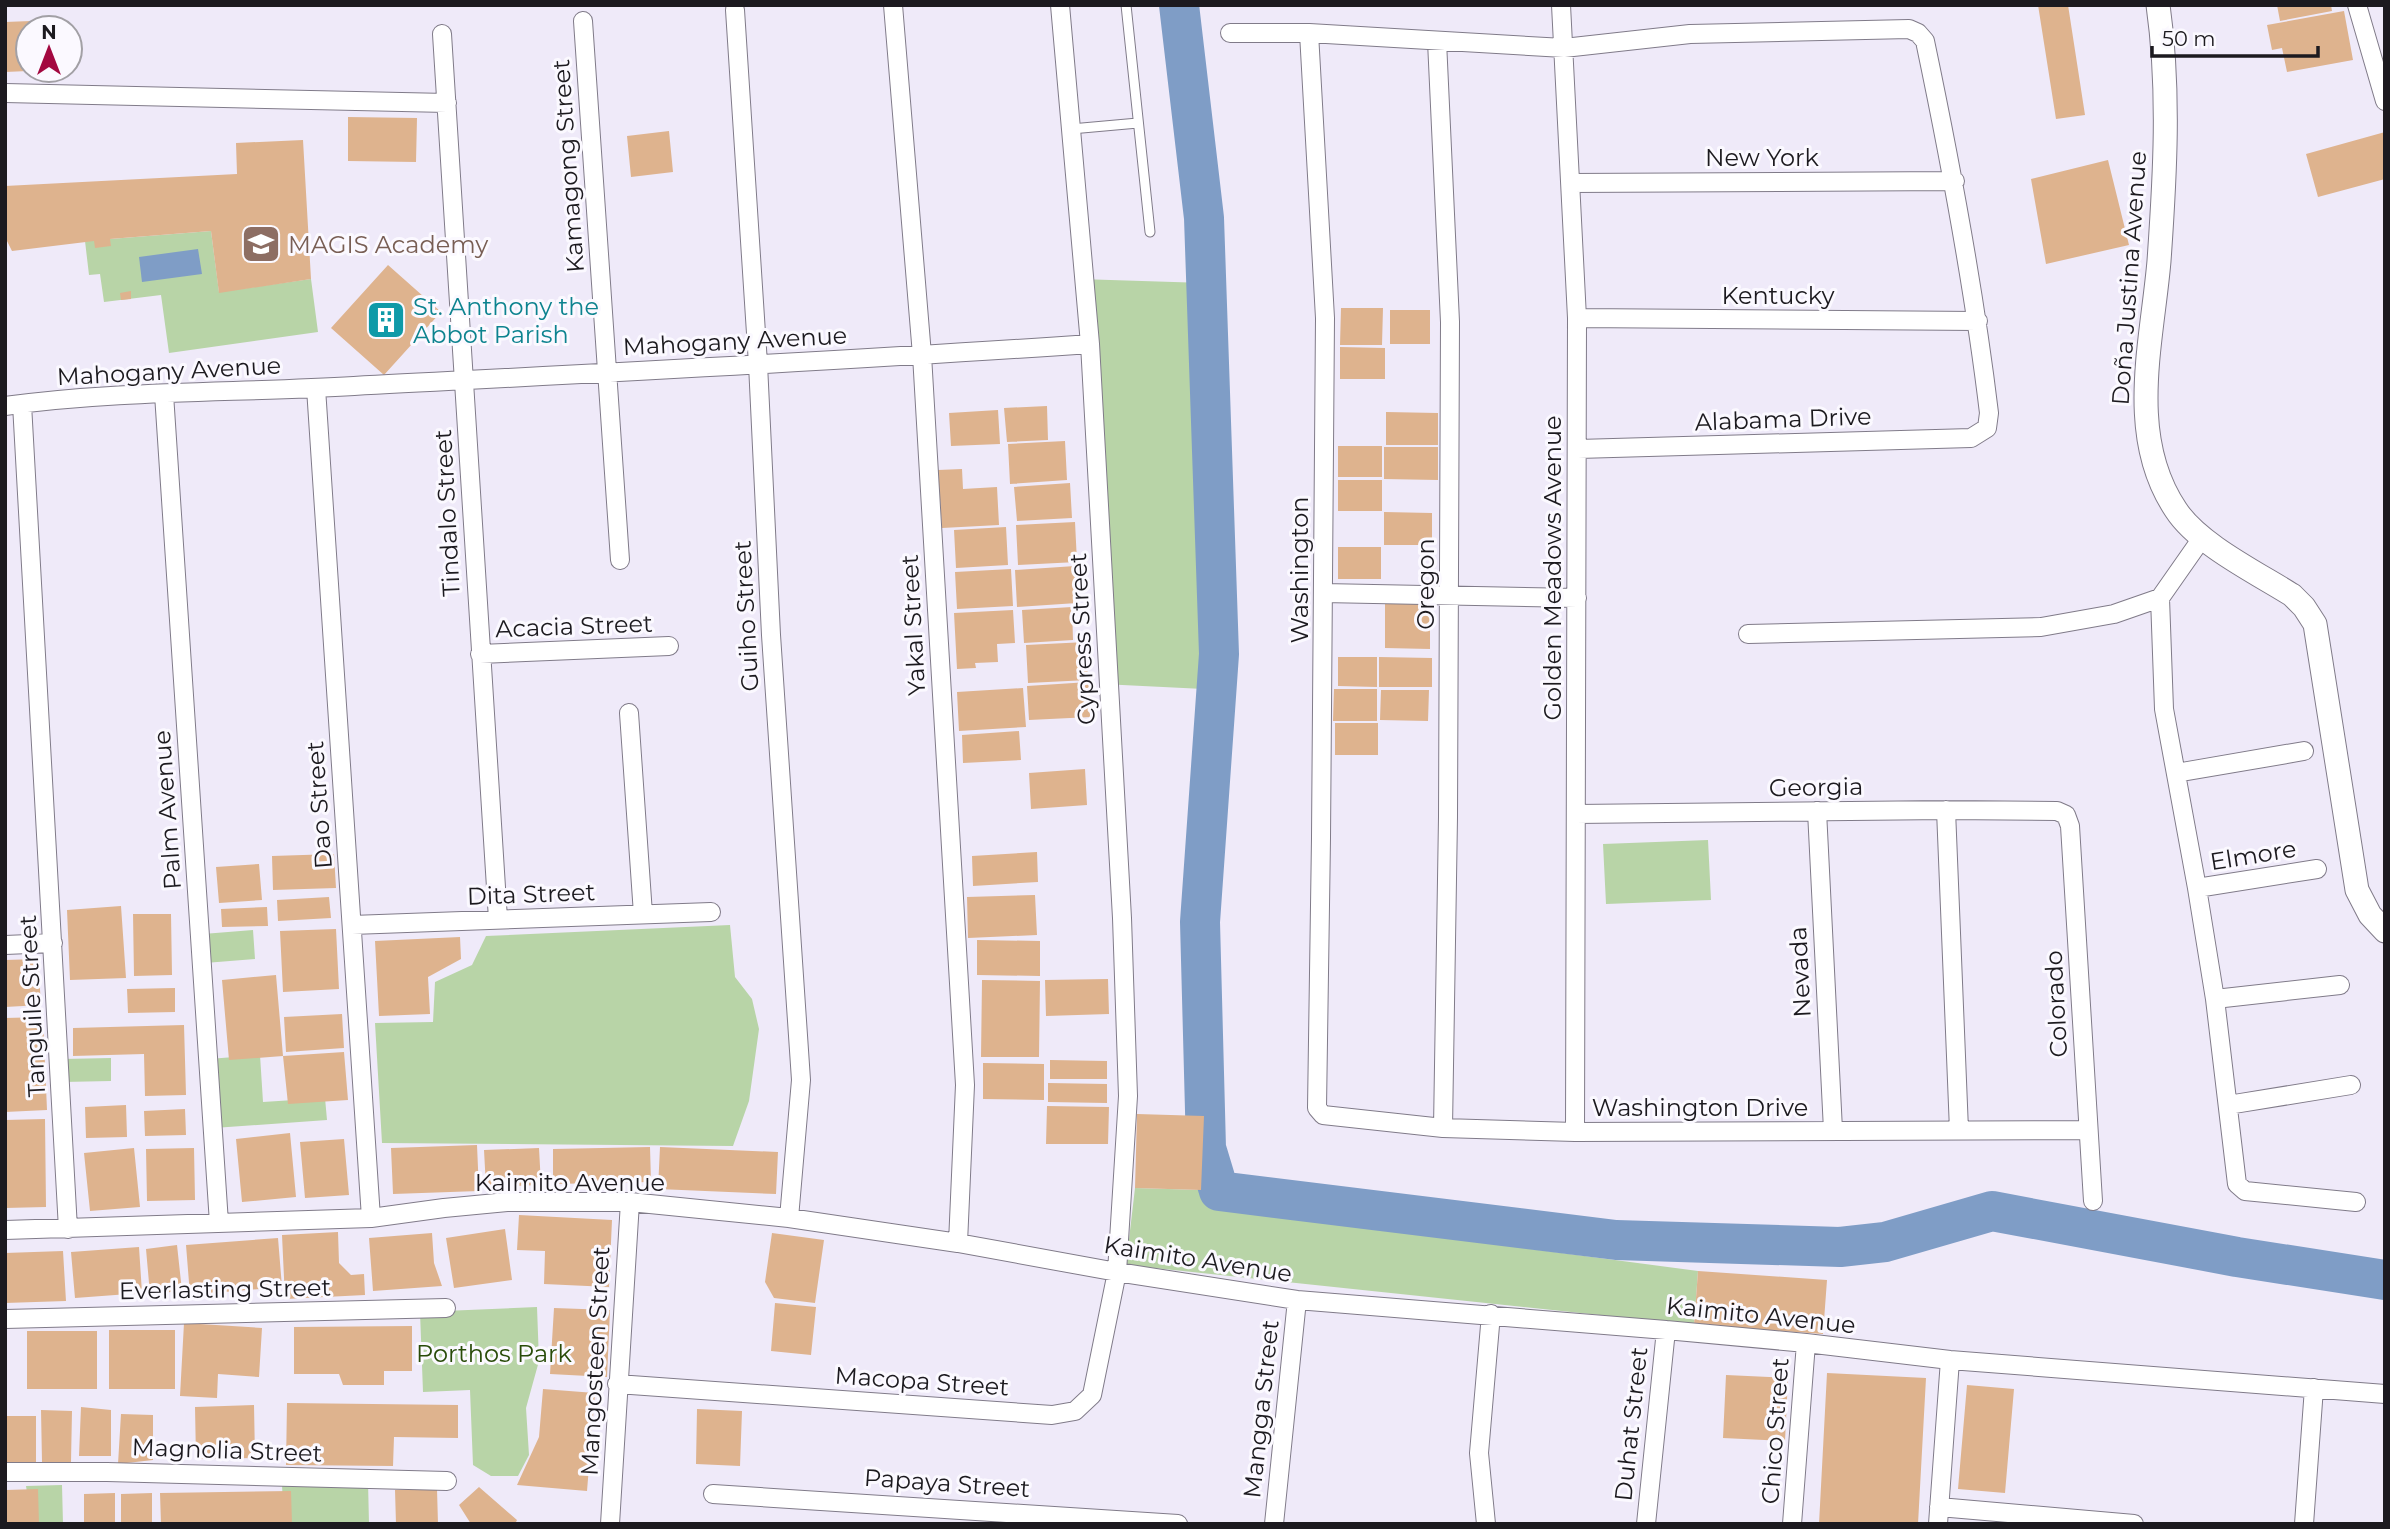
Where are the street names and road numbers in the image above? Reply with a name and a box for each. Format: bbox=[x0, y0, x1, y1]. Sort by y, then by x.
street label: Kamagong Street bbox=[546, 58, 590, 274]
street label: New York bbox=[1705, 143, 1820, 172]
street label: Doña Justina Avenue bbox=[2106, 150, 2152, 406]
street label: Kentucky bbox=[1721, 281, 1835, 310]
street label: Mahogany Avenue bbox=[622, 321, 848, 361]
street label: Mahogany Avenue bbox=[56, 351, 282, 391]
street label: Alabama Drive bbox=[1694, 401, 1872, 437]
street label: Golden Meadows Avenue bbox=[1538, 415, 1567, 721]
street label: Tindalo Street bbox=[428, 428, 466, 597]
street label: Washington bbox=[1285, 496, 1314, 644]
street label: Oregon bbox=[1411, 538, 1440, 630]
street label: Guiho Street bbox=[728, 539, 764, 692]
street label: Cypress Street bbox=[1063, 552, 1101, 726]
street label: Yakal Street bbox=[895, 553, 931, 696]
street label: Acacia Street bbox=[495, 609, 653, 643]
street label: Palm Avenue bbox=[147, 729, 187, 891]
street label: Dao Street bbox=[300, 740, 338, 870]
street label: Georgia bbox=[1769, 772, 1863, 802]
street label: Elmore bbox=[2208, 834, 2298, 876]
street label: Dita Street bbox=[466, 877, 596, 911]
street label: Tanguile Street bbox=[13, 914, 51, 1098]
street label: Nevada bbox=[1783, 926, 1817, 1018]
street label: Colorado bbox=[2039, 950, 2073, 1058]
street label: Washington Drive bbox=[1592, 1093, 1808, 1122]
street label: Kaimito Avenue bbox=[475, 1168, 665, 1197]
street label: Kaimito Avenue bbox=[1102, 1230, 1294, 1288]
street label: Mangosteen Street bbox=[575, 1245, 616, 1477]
street label: Everlasting Street bbox=[119, 1273, 332, 1305]
street label: Kaimito Avenue bbox=[1665, 1291, 1857, 1339]
street label: Mangga Street bbox=[1237, 1318, 1285, 1500]
street label: Duhat Street bbox=[1608, 1345, 1654, 1503]
street label: Chico Street bbox=[1755, 1356, 1795, 1505]
street label: Macopa Street bbox=[834, 1360, 1010, 1402]
street label: Magnolia Street bbox=[131, 1432, 323, 1468]
street label: Papaya Street bbox=[863, 1463, 1031, 1503]

